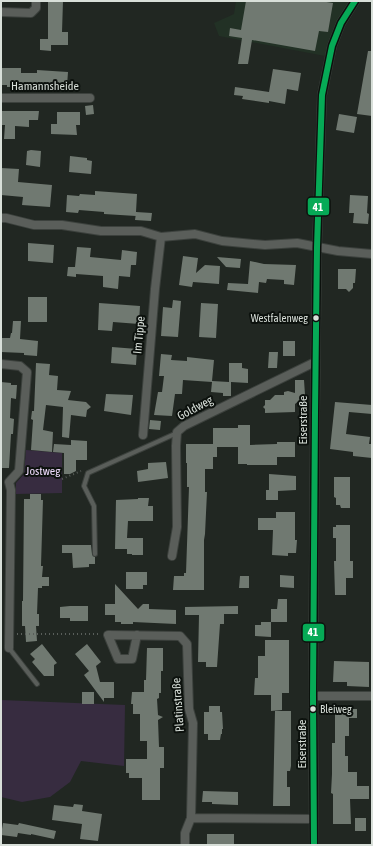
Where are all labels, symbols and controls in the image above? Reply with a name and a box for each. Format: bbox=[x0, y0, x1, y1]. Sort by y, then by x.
street label: Hamannsheide bbox=[11, 79, 79, 93]
line badge: 41 bbox=[307, 197, 330, 216]
text: 41 bbox=[312, 201, 323, 213]
place label: Westfalenweg bbox=[251, 312, 308, 324]
marker: Westfalenweg bbox=[311, 313, 321, 323]
street label: Im Tippe bbox=[130, 315, 148, 355]
street label: Goldweg bbox=[175, 392, 216, 423]
street label: Eiserstraße bbox=[296, 396, 310, 444]
park label: Jostweg bbox=[26, 464, 61, 478]
line badge: 41 bbox=[302, 623, 325, 642]
text: 41 bbox=[307, 626, 318, 638]
street label: Platinstraße bbox=[169, 677, 187, 733]
place label: Bleiweg bbox=[320, 703, 352, 715]
marker: Bleiweg bbox=[308, 704, 318, 714]
street label: Eiserstraße bbox=[295, 720, 309, 768]

